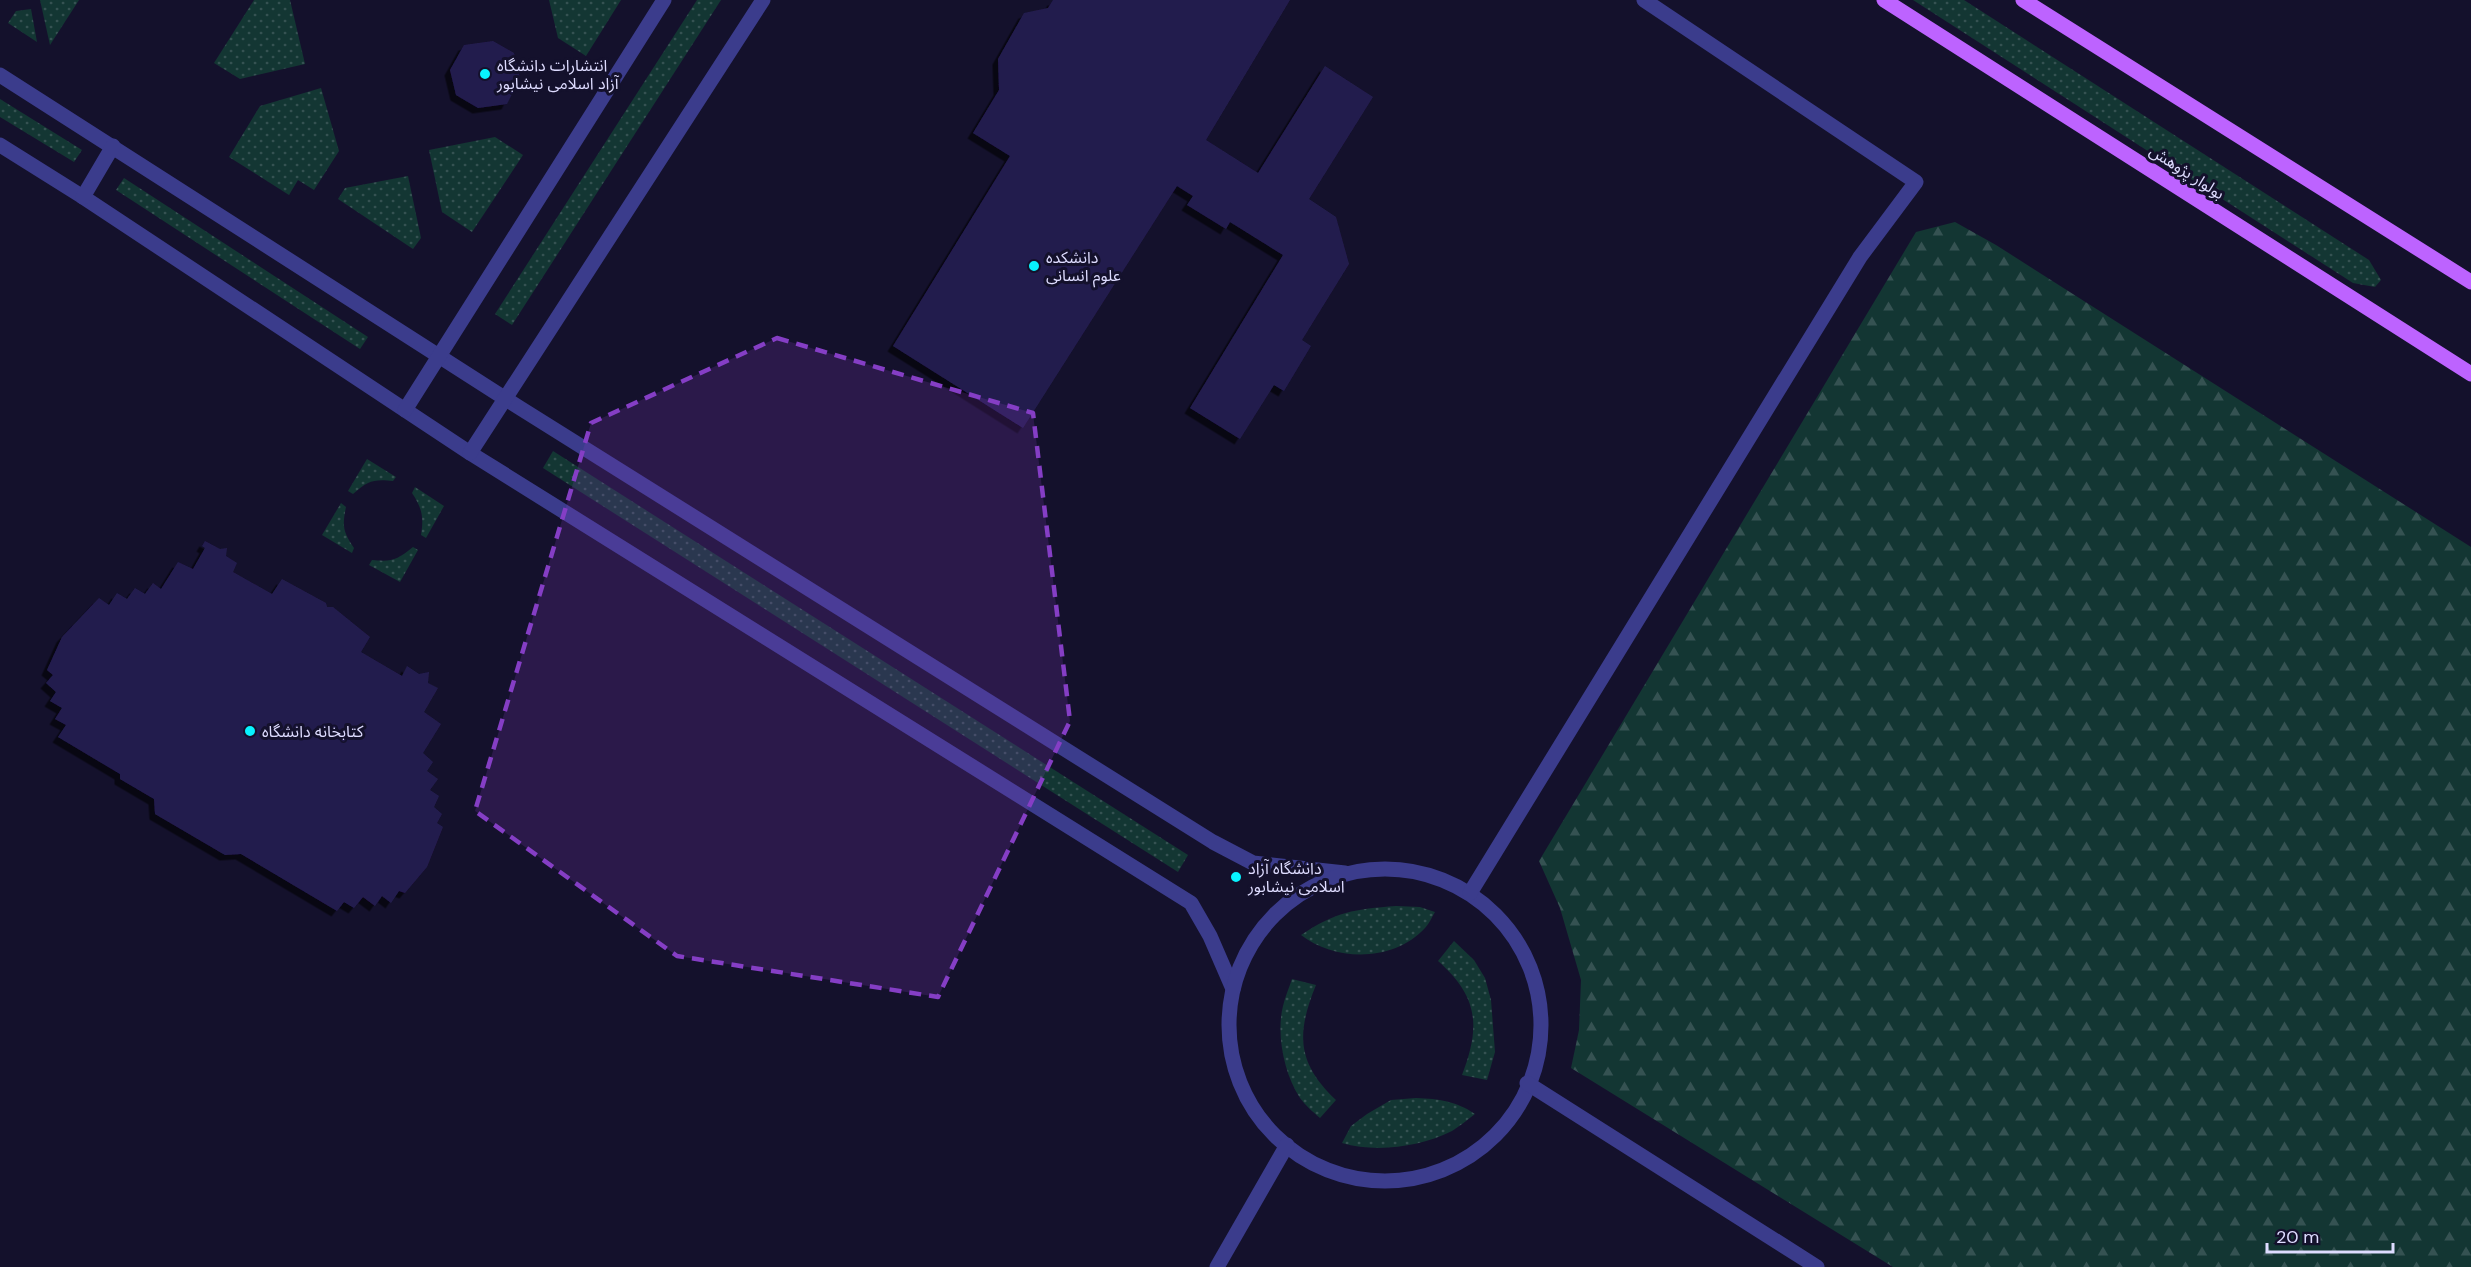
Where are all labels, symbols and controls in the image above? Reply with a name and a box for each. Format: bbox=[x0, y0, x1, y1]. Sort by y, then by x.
place label: انتشارات دانشگاه آزاد اسلامی نیشابور bbox=[496, 55, 620, 94]
marker: انتشارات دانشگاه آزاد اسلامی نیشابور bbox=[478, 67, 492, 81]
street label: بولوار پژوهش bbox=[2145, 140, 2228, 204]
place label: دانشکده علوم انسانی bbox=[1046, 247, 1121, 288]
marker: دانشکده علوم انسانی bbox=[1027, 259, 1041, 273]
place label: کتابخانه دانشگاه bbox=[262, 721, 364, 742]
marker: کتابخانه دانشگاه bbox=[243, 724, 257, 738]
place label: دانشگاه آزاد اسلامی نیشابور bbox=[1247, 858, 1345, 897]
marker: دانشگاه آزاد اسلامی نیشابور bbox=[1229, 870, 1243, 884]
scale bar bbox=[2267, 1216, 2393, 1254]
text: 20 m bbox=[2276, 1225, 2319, 1249]

